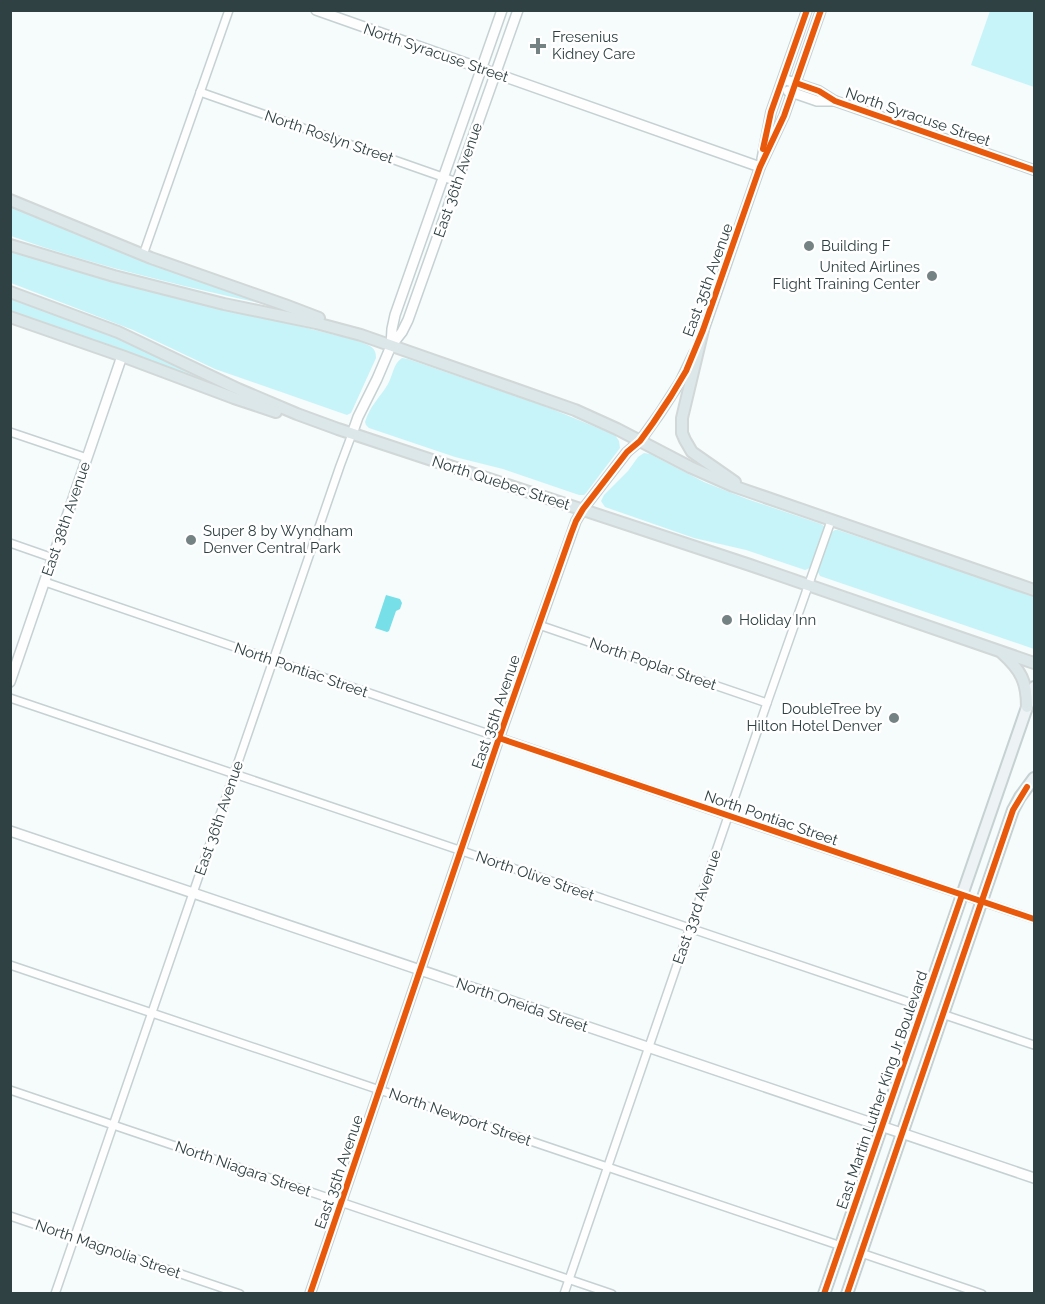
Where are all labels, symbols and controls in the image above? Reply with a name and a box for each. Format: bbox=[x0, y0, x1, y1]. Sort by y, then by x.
street label: North Syracuse Street bbox=[361, 20, 511, 86]
place label: Fresenius Kidney Care bbox=[552, 28, 636, 63]
marker: Fresenius Kidney Care bbox=[529, 37, 547, 55]
street label: North Syracuse Street bbox=[843, 84, 993, 150]
street label: North Roslyn Street bbox=[262, 107, 396, 167]
street label: East 36th Avenue bbox=[430, 120, 486, 240]
street label: East 35th Avenue bbox=[679, 221, 737, 339]
place label: Building F bbox=[821, 237, 891, 255]
marker: Building F bbox=[802, 239, 816, 253]
place label: United Airlines Flight Training Center bbox=[772, 258, 921, 293]
marker: United Airlines Flight Training Center bbox=[925, 269, 939, 283]
street label: North Quebec Street bbox=[430, 452, 572, 514]
street label: East 38th Avenue bbox=[38, 459, 94, 579]
place label: Super 8 by Wyndham Denver Central Park bbox=[203, 522, 353, 557]
marker: Super 8 by Wyndham Denver Central Park bbox=[184, 533, 198, 547]
place label: Holiday Inn bbox=[739, 611, 816, 629]
marker: Holiday Inn bbox=[720, 613, 734, 627]
street label: North Poplar Street bbox=[587, 634, 719, 694]
street label: North Pontiac Street bbox=[232, 639, 370, 701]
street label: East 35th Avenue bbox=[468, 652, 524, 771]
place label: DoubleTree by Hilton Hotel Denver bbox=[746, 700, 883, 735]
marker: DoubleTree by Hilton Hotel Denver bbox=[887, 711, 901, 725]
street label: East 36th Avenue bbox=[191, 758, 247, 878]
street label: North Pontiac Street bbox=[702, 787, 840, 849]
street label: North Olive Street bbox=[474, 847, 596, 905]
street label: East 33rd Avenue bbox=[669, 847, 725, 967]
street label: East Martin Luther King Jr Boulevard bbox=[833, 968, 931, 1212]
street label: North Oneida Street bbox=[454, 974, 590, 1036]
street label: North Newport Street bbox=[386, 1084, 534, 1150]
street label: East 35th Avenue bbox=[311, 1112, 367, 1231]
street label: North Niagara Street bbox=[173, 1137, 313, 1201]
street label: North Magnolia Street bbox=[33, 1216, 183, 1282]

